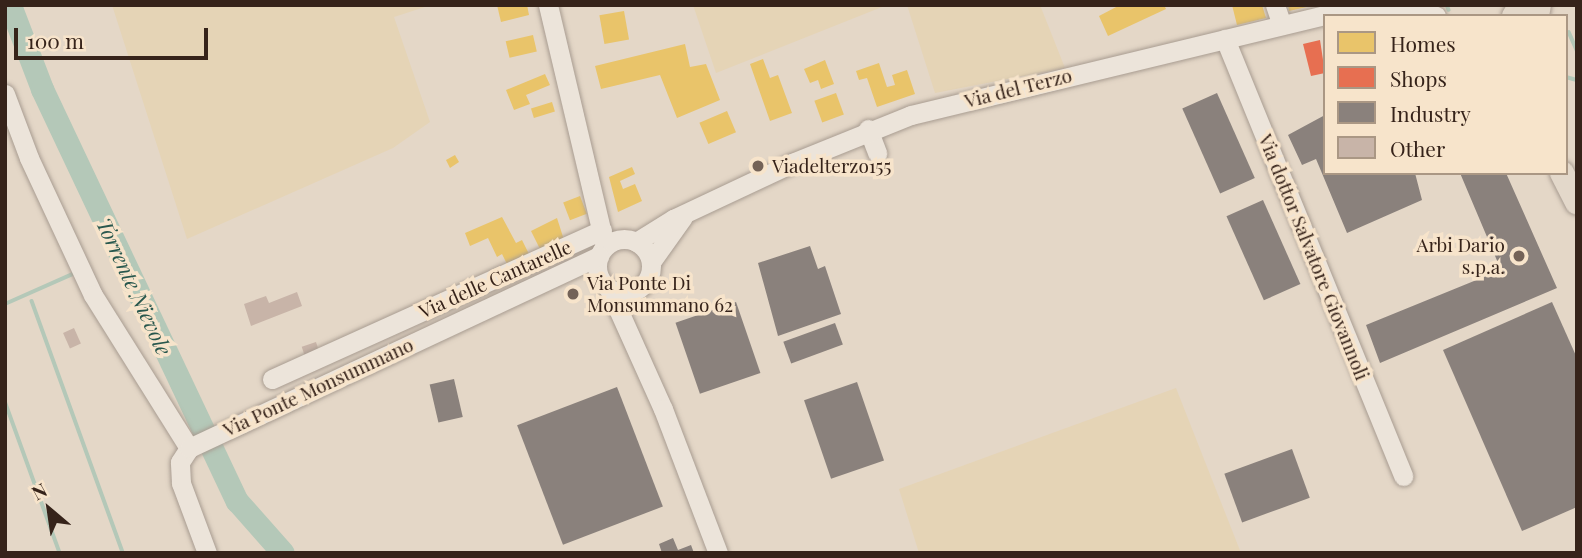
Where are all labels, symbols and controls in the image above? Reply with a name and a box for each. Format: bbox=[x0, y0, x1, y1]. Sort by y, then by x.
scale bar bbox=[18, 14, 212, 58]
legend bbox=[1323, 14, 1568, 175]
text: 100 m bbox=[27, 26, 84, 54]
text: Homes bbox=[1390, 29, 1456, 57]
street label: Via del Terzo bbox=[962, 64, 1074, 112]
text: Shops bbox=[1390, 64, 1447, 92]
text: Industry bbox=[1390, 99, 1471, 127]
street label: Via dottor Salvatore Giovannoli bbox=[1254, 130, 1374, 384]
text: Other bbox=[1390, 134, 1445, 162]
place label: Viadelterzo155 bbox=[772, 155, 891, 177]
marker: Viadelterzo155 bbox=[750, 158, 766, 174]
water label: Torrente Nievole bbox=[92, 213, 178, 359]
place label: Arbi Dario s.p.a. bbox=[1416, 234, 1505, 278]
street label: Via delle Cantarelle bbox=[415, 235, 575, 323]
marker: Arbi Dario s.p.a. bbox=[1511, 248, 1527, 264]
place label: Via Ponte Di Monsummano 62 bbox=[587, 272, 733, 316]
marker: Via Ponte Di Monsummano 62 bbox=[565, 286, 581, 302]
street label: Via Ponte Monsummano bbox=[219, 333, 417, 441]
north arrow bbox=[14, 474, 84, 544]
text: N bbox=[27, 476, 51, 505]

